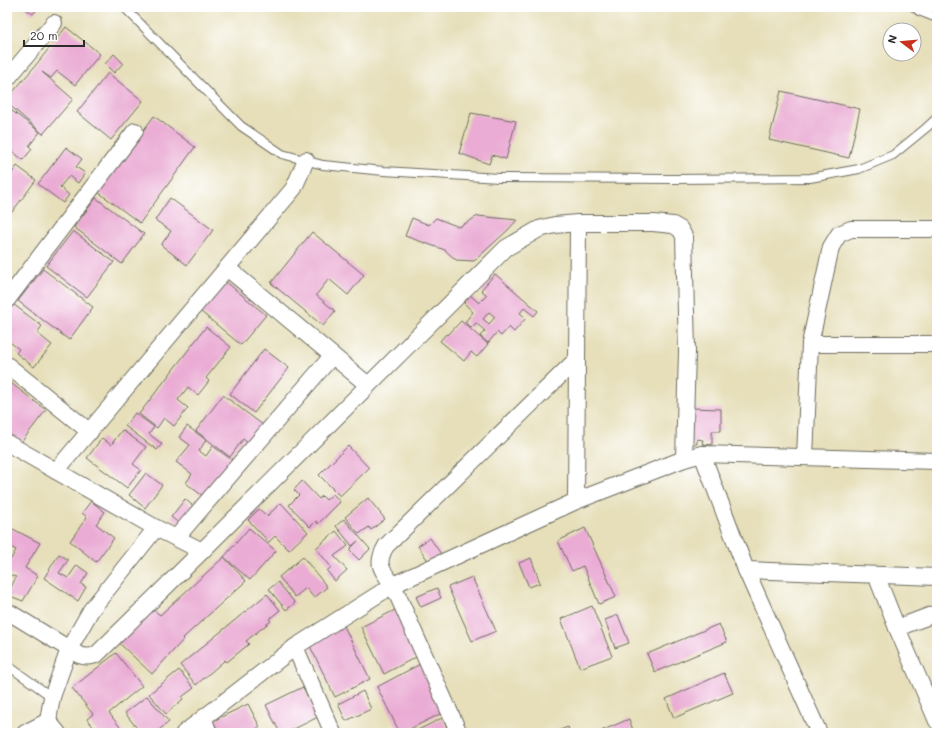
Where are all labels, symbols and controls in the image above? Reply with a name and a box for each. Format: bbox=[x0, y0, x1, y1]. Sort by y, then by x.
scale bar bbox=[24, 22, 84, 48]
north arrow bbox=[882, 22, 922, 62]
text: 20 m bbox=[30, 27, 58, 43]
text: N bbox=[884, 33, 900, 45]

